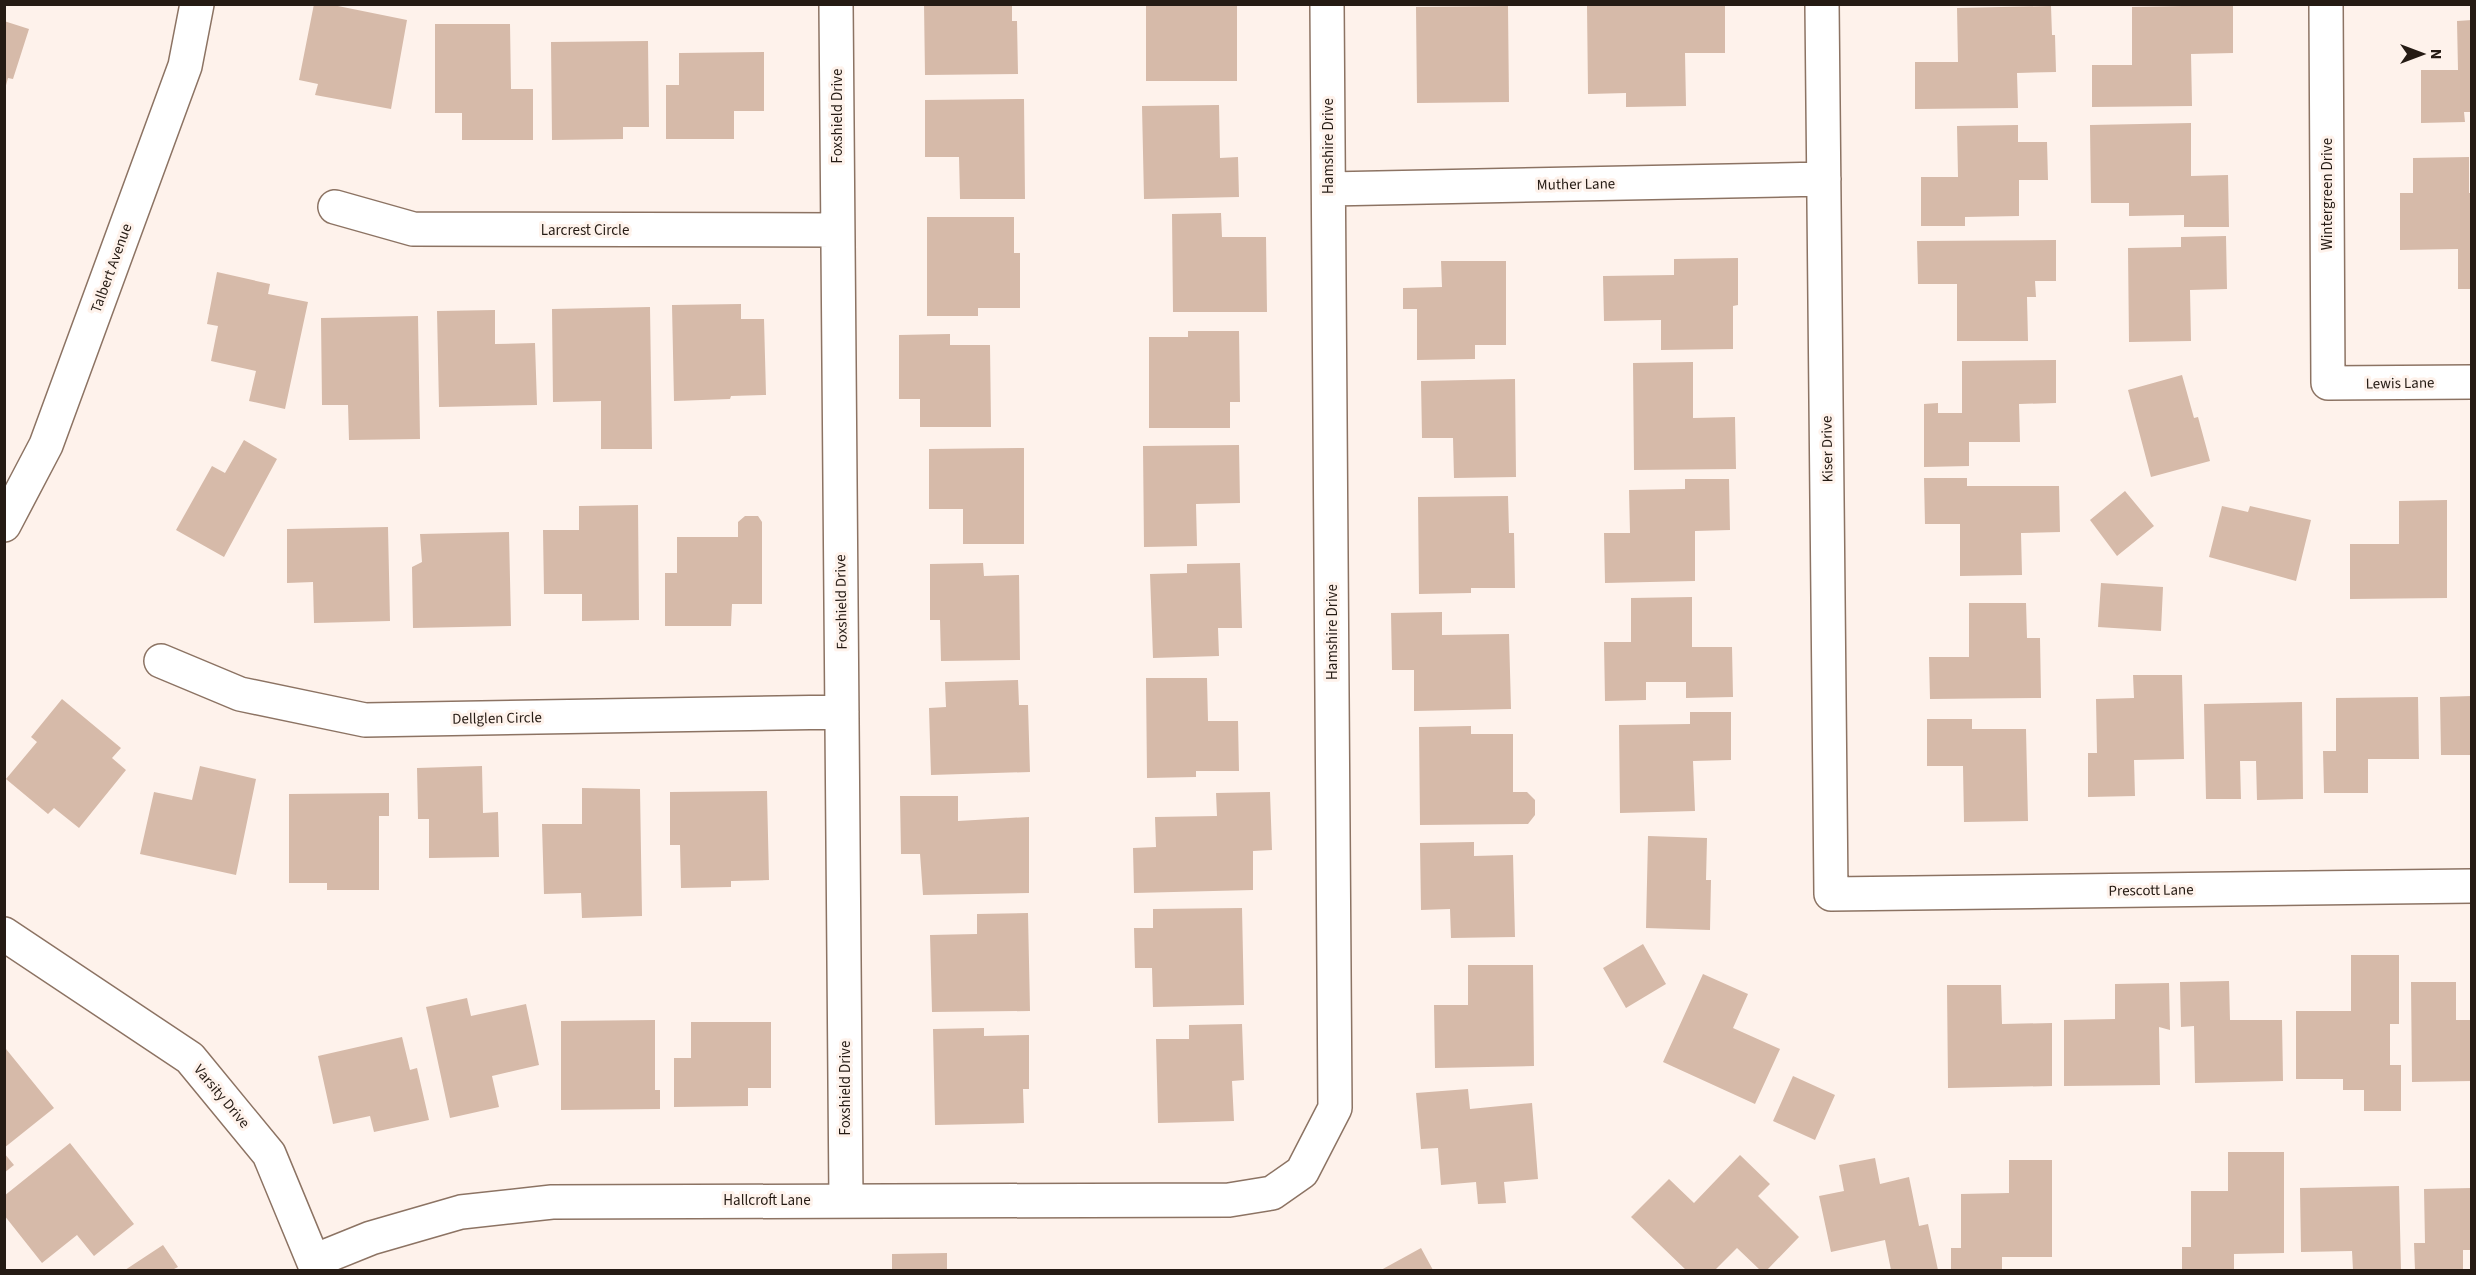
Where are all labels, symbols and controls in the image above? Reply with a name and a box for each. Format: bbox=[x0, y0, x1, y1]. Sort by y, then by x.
north arrow bbox=[2392, 24, 2452, 84]
text: N bbox=[2425, 49, 2447, 59]
street label: Foxshield Drive bbox=[827, 69, 848, 164]
street label: Hamshire Drive bbox=[1318, 98, 1339, 194]
street label: Wintergreen Drive bbox=[2317, 138, 2338, 250]
street label: Muther Lane bbox=[1537, 173, 1615, 196]
street label: Larcrest Circle bbox=[541, 220, 629, 241]
street label: Talbert Avenue bbox=[86, 221, 137, 316]
street label: Lewis Lane bbox=[2365, 372, 2435, 395]
street label: Kiser Drive bbox=[1816, 415, 1839, 483]
street label: Foxshield Drive bbox=[830, 554, 853, 650]
street label: Hamshire Drive bbox=[1322, 584, 1343, 680]
street label: Dellglen Circle bbox=[452, 707, 542, 730]
street label: Prescott Lane bbox=[2108, 879, 2194, 902]
street label: Foxshield Drive bbox=[835, 1041, 856, 1136]
street label: Varsity Drive bbox=[189, 1060, 255, 1133]
street label: Hallcroft Lane bbox=[723, 1190, 811, 1211]

